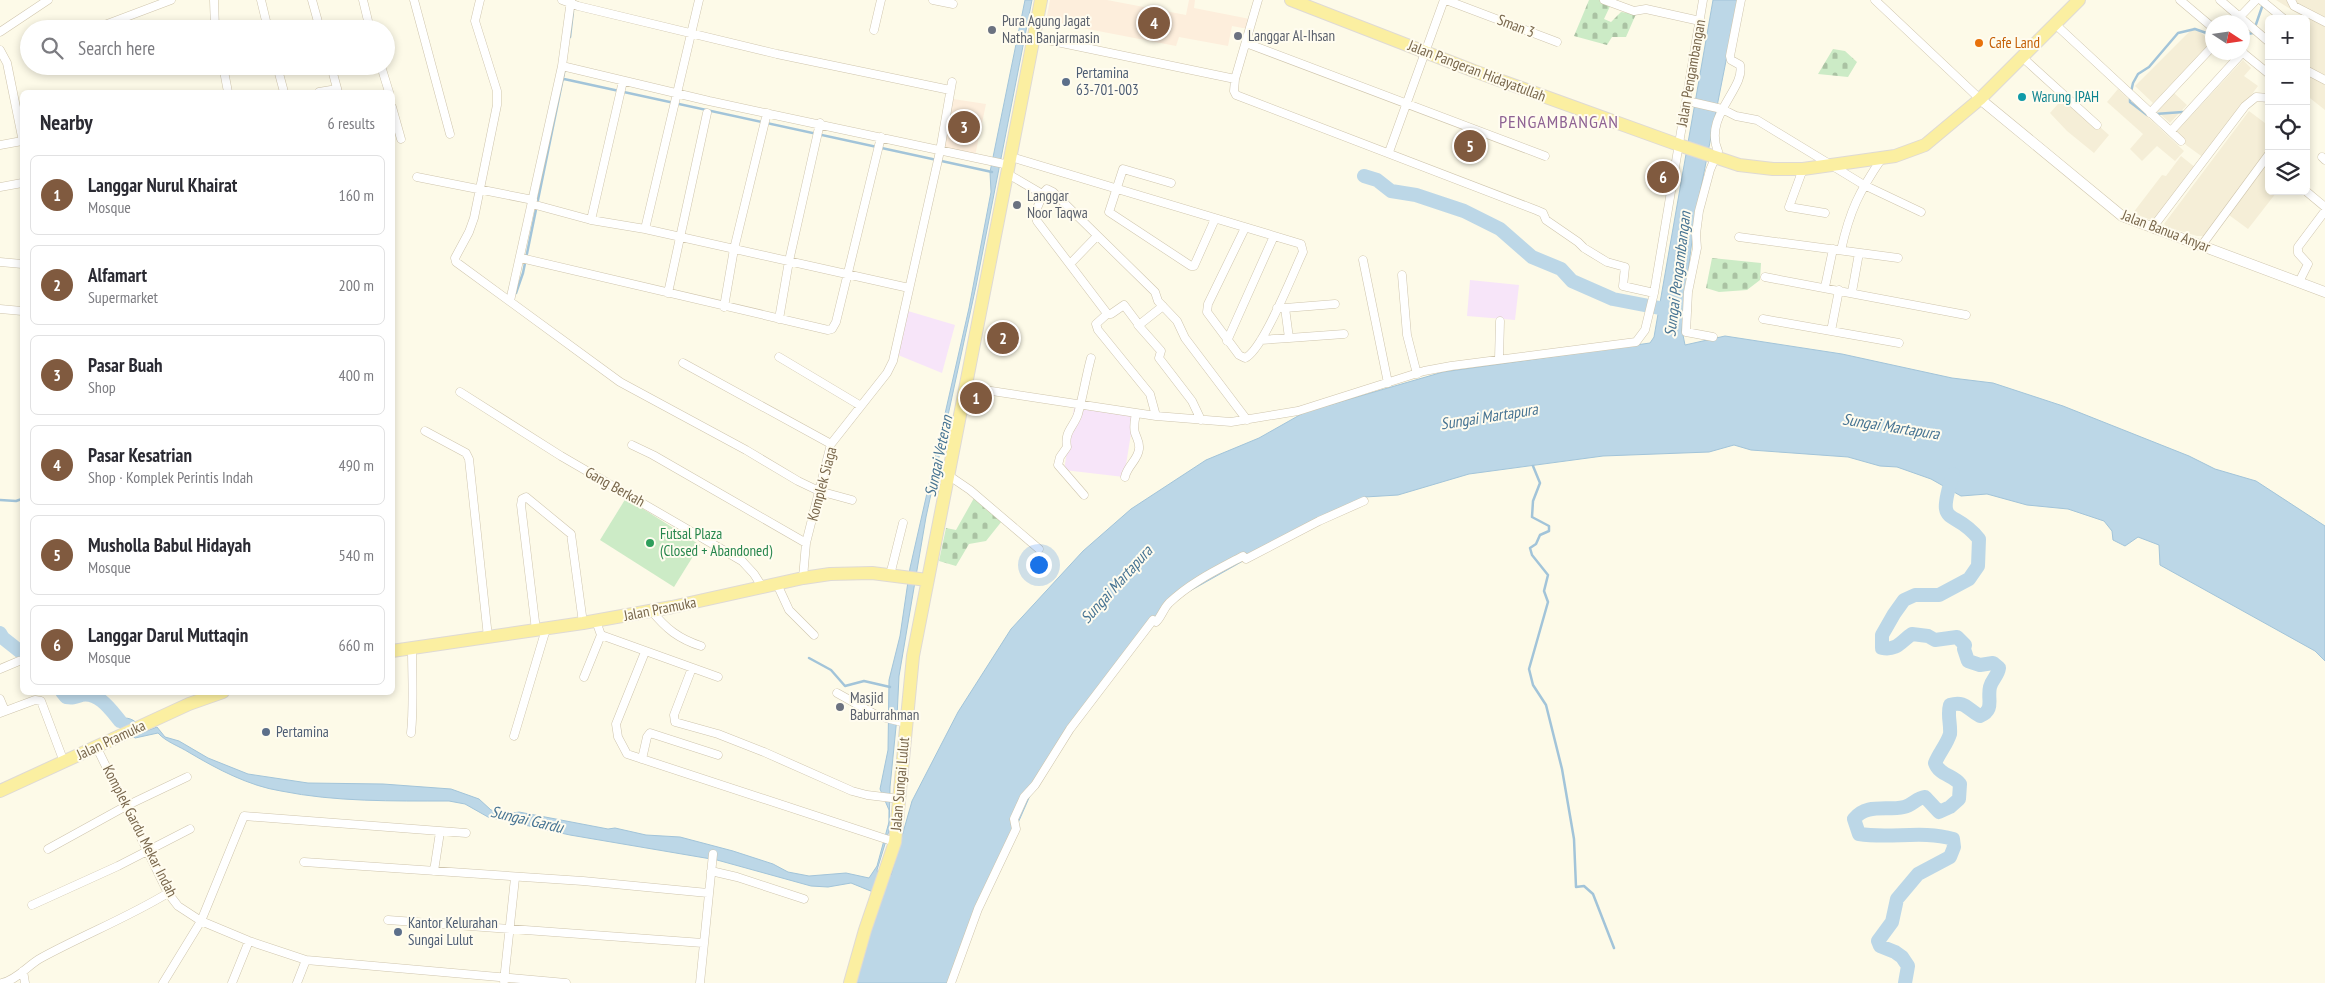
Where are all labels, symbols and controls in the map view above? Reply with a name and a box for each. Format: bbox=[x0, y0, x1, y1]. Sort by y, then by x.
pin: 4 bbox=[1138, 4, 1170, 42]
street label: Sman 3 bbox=[1495, 10, 1538, 41]
place label: Pura Agung Jagat Natha Banjarmasin bbox=[1002, 11, 1100, 47]
north arrow bbox=[2205, 15, 2250, 60]
map controls bbox=[2265, 15, 2310, 195]
button: + bbox=[2265, 15, 2310, 60]
street label: Jalan Pengambangan bbox=[1672, 18, 1709, 129]
search box bbox=[20, 20, 395, 75]
marker: Pura Agung Jagat Natha Banjarmasin bbox=[986, 24, 998, 36]
place label: Langgar Al-Ihsan bbox=[1248, 26, 1335, 45]
marker: Langgar Al-Ihsan bbox=[1232, 30, 1244, 42]
place label: Cafe Land bbox=[1989, 33, 2040, 52]
icon: search bbox=[38, 34, 66, 62]
street label: Jalan Pangeran Hidayatullah bbox=[1405, 35, 1549, 106]
text: Search here bbox=[78, 36, 155, 60]
marker: Cafe Land bbox=[1973, 37, 1985, 49]
button: − bbox=[2265, 60, 2310, 105]
place label: Pertamina 63-701-003 bbox=[1076, 63, 1139, 99]
marker: Pertamina 63-701-003 bbox=[1060, 76, 1072, 88]
place label: Warung IPAH bbox=[2032, 87, 2099, 106]
marker: Warung IPAH bbox=[2016, 91, 2028, 103]
button: locate bbox=[2265, 105, 2310, 150]
pin: 3 bbox=[948, 108, 980, 146]
text: Nearby bbox=[40, 109, 93, 136]
district label: PENGAMBANGAN bbox=[1499, 110, 1619, 133]
text: 6 results bbox=[328, 113, 375, 133]
pin: 5 bbox=[1454, 127, 1486, 165]
button: layers bbox=[2265, 150, 2310, 195]
pin: 6 bbox=[1647, 158, 1679, 196]
text: Langgar Nurul Khairat bbox=[88, 173, 237, 197]
text: 1 bbox=[53, 185, 61, 205]
text: 160 m bbox=[339, 185, 374, 205]
place label: Langgar Noor Taqwa bbox=[1027, 186, 1088, 222]
text: Mosque bbox=[88, 197, 131, 217]
marker: Langgar Noor Taqwa bbox=[1011, 199, 1023, 211]
street label: Jalan Banua Anyar bbox=[2118, 205, 2214, 256]
water label: Sungai Pengambangan bbox=[1659, 209, 1695, 338]
text: Alfamart bbox=[88, 263, 147, 287]
text: 2 bbox=[53, 275, 61, 295]
text: 200 m bbox=[339, 275, 374, 295]
text: Supermarket bbox=[88, 287, 158, 307]
pin: 2 bbox=[987, 319, 1019, 357]
text: Pasar Buah bbox=[88, 353, 163, 377]
text: 3 bbox=[53, 365, 61, 385]
text: 400 m bbox=[339, 365, 374, 385]
text: Shop bbox=[88, 377, 116, 397]
pin: 1 bbox=[960, 379, 992, 417]
water label: Sungai Martapura bbox=[1439, 398, 1540, 434]
water label: Sungai Martapura bbox=[1841, 408, 1942, 444]
water label: Sungai Veteran bbox=[920, 413, 957, 498]
text: Pasar Kesatrian bbox=[88, 443, 192, 467]
street label: Komplek Siaga bbox=[802, 445, 841, 523]
text: 4 bbox=[53, 455, 61, 475]
text: 490 m bbox=[339, 455, 374, 475]
street label: Gang Berkah bbox=[582, 462, 648, 511]
text: Shop · Komplek Perintis Indah bbox=[88, 467, 253, 487]
place label: Futsal Plaza (Closed + Abandoned) bbox=[660, 524, 773, 560]
text: Musholla Babul Hidayah bbox=[88, 533, 251, 557]
marker: Futsal Plaza (Closed + Abandoned) bbox=[644, 537, 656, 549]
water label: Sungai Martapura bbox=[1076, 540, 1157, 627]
text: 5 bbox=[53, 545, 61, 565]
text: 540 m bbox=[339, 545, 374, 565]
your location bbox=[1026, 552, 1052, 578]
text: Mosque bbox=[88, 557, 131, 577]
street label: Jalan Pramuka bbox=[621, 592, 698, 625]
text: Langgar Darul Muttaqin bbox=[88, 623, 248, 647]
text: 6 bbox=[53, 635, 61, 655]
text: 660 m bbox=[339, 635, 374, 655]
text: Mosque bbox=[88, 647, 131, 667]
place label: Masjid Baburrahman bbox=[850, 688, 919, 724]
marker: Masjid Baburrahman bbox=[834, 701, 846, 713]
street label: Jalan Pramuka bbox=[73, 715, 148, 764]
place label: Pertamina bbox=[276, 722, 329, 741]
marker: Pertamina bbox=[260, 726, 272, 738]
street label: Jalan Sungai Lulut bbox=[886, 736, 913, 833]
street label: Komplek Gardu Mekar Indah bbox=[99, 762, 182, 900]
water label: Sungai Gardu bbox=[489, 801, 566, 837]
place label: Kantor Kelurahan Sungai Lulut bbox=[408, 913, 498, 949]
marker: Kantor Kelurahan Sungai Lulut bbox=[392, 926, 404, 938]

